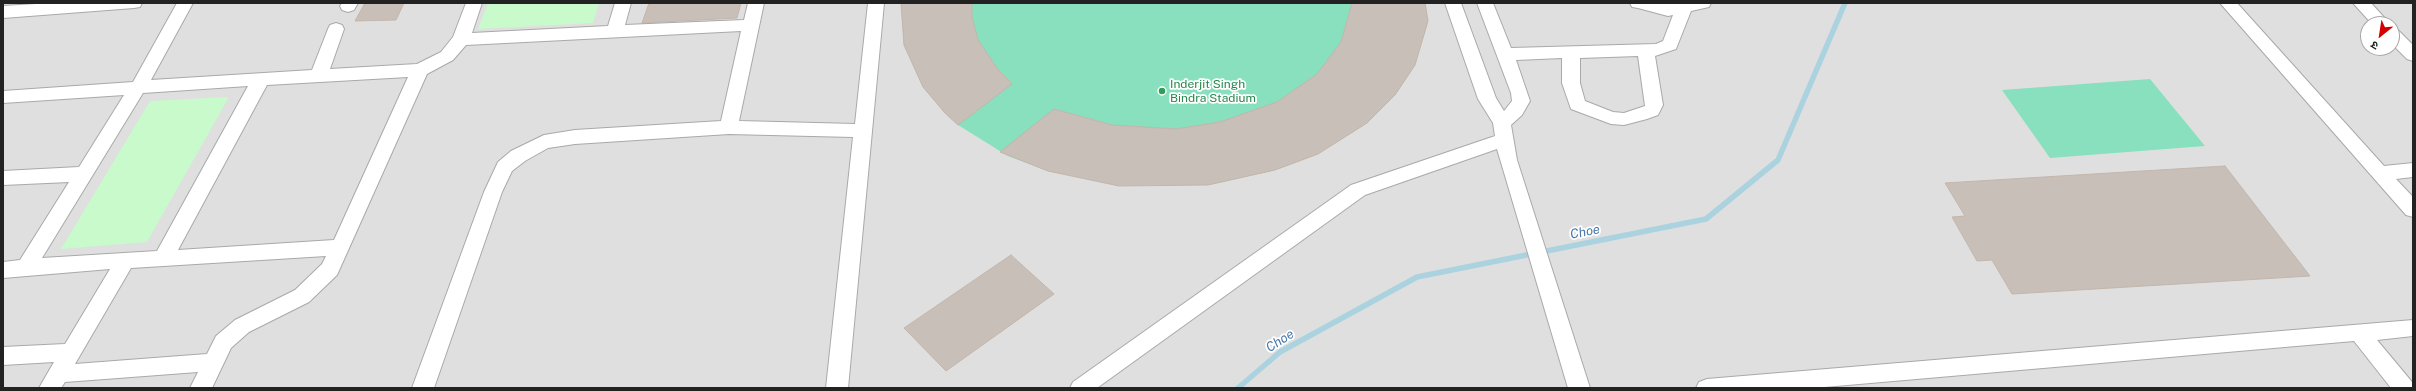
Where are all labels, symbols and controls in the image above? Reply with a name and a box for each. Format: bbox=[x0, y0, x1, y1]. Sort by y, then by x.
north arrow bbox=[2360, 16, 2400, 56]
text: उ bbox=[2369, 39, 2380, 52]
place label: Inderjit Singh Bindra Stadium bbox=[1170, 77, 1256, 105]
marker: Inderjit Singh Bindra Stadium bbox=[1157, 86, 1167, 96]
water label: Choe bbox=[1569, 221, 1601, 243]
water label: Choe bbox=[1263, 326, 1297, 356]

